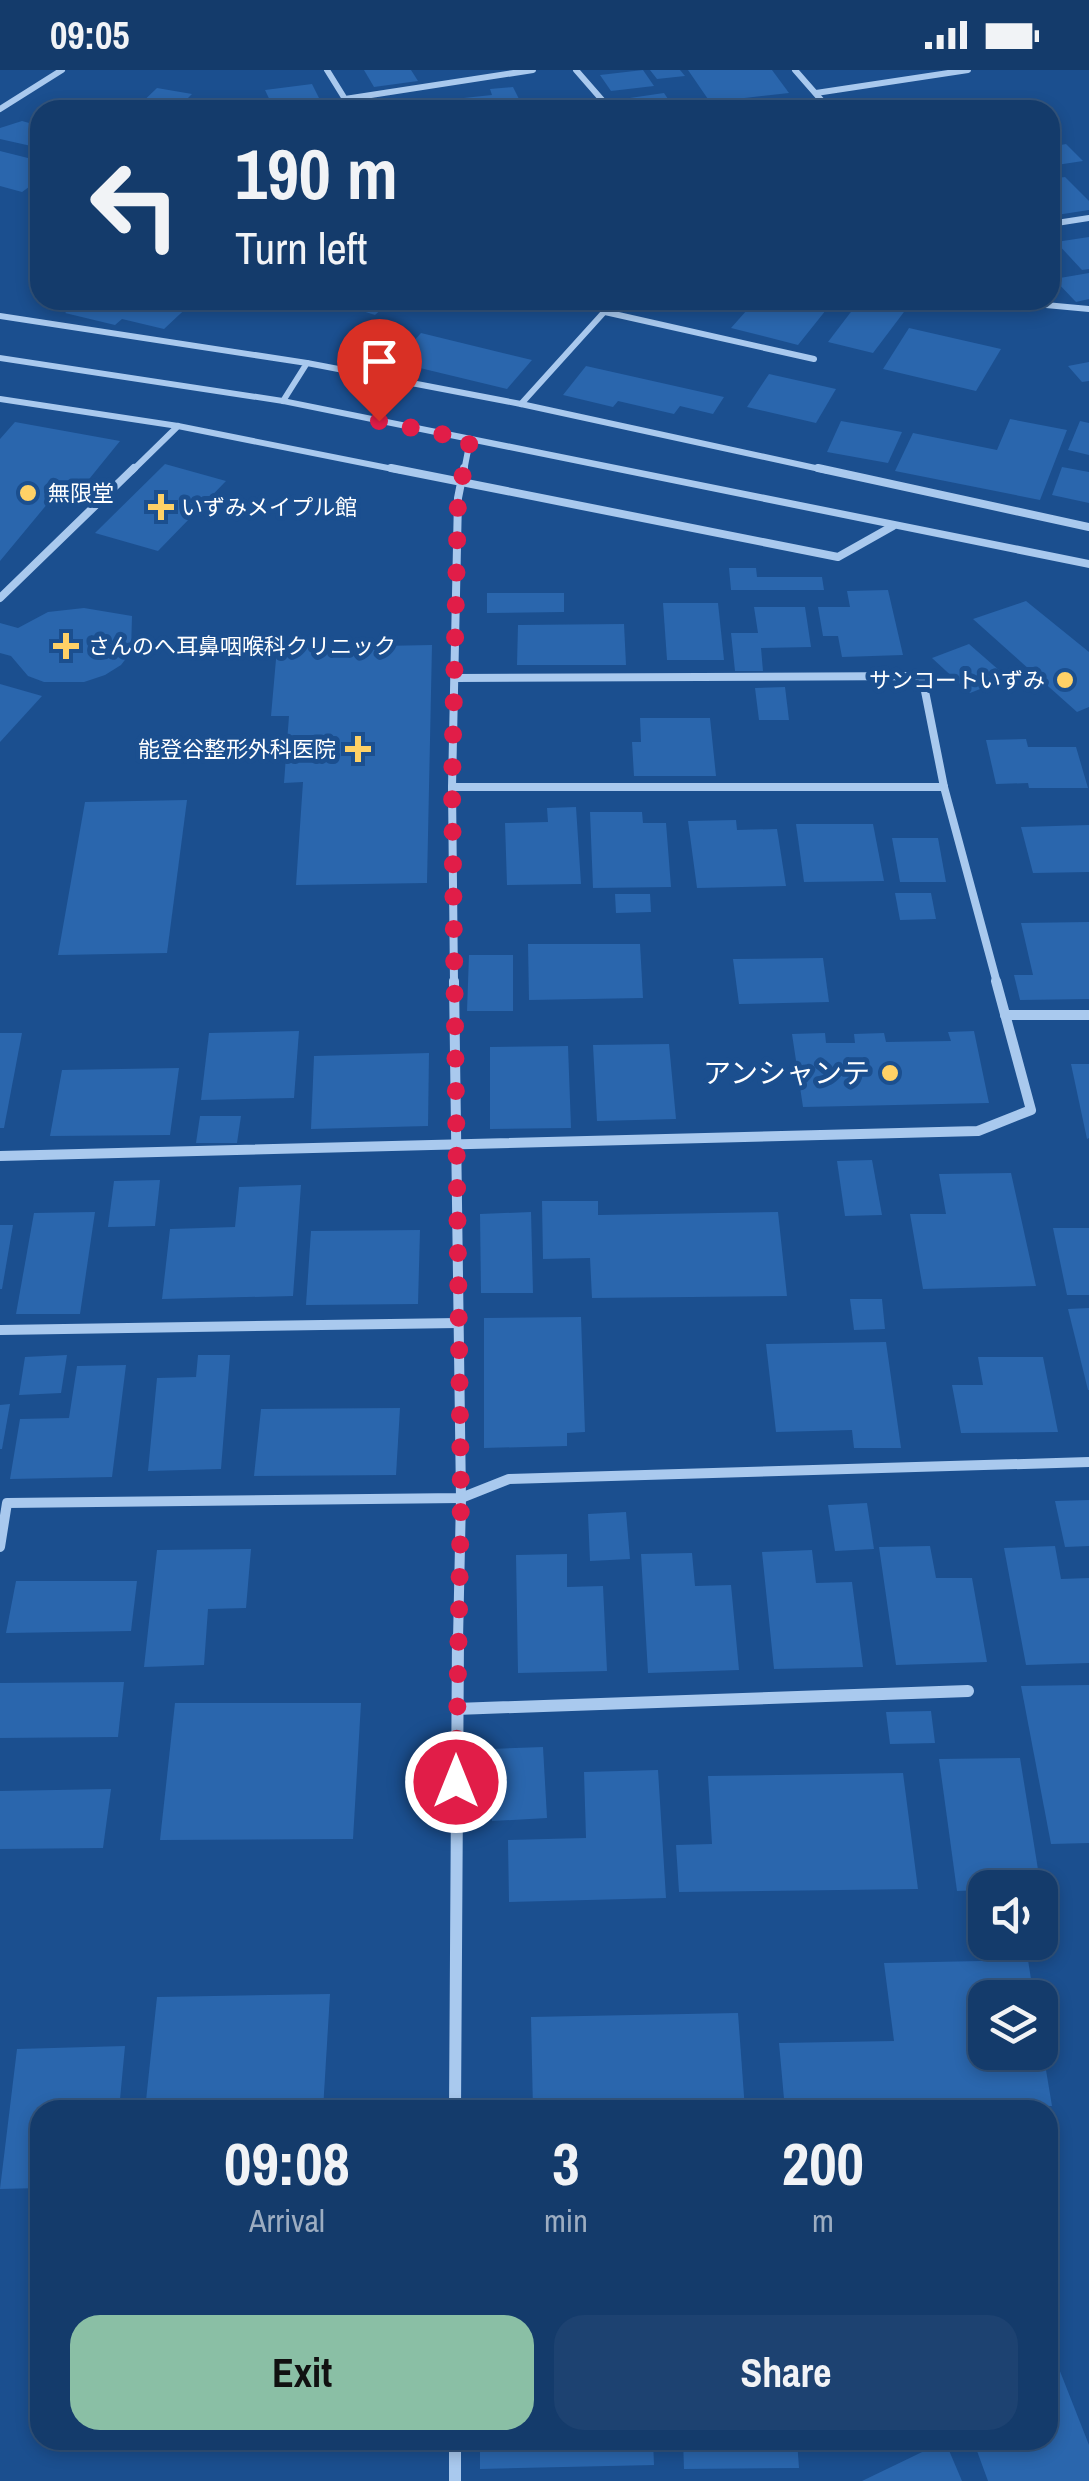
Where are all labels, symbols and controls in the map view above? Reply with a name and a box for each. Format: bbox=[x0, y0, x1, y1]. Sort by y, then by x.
text: 09:05 bbox=[50, 10, 130, 61]
text: 190 m bbox=[235, 127, 398, 221]
icon: left bbox=[70, 140, 200, 270]
text: Turn left bbox=[235, 217, 367, 278]
pin bbox=[337, 319, 422, 422]
icon: arrive bbox=[352, 334, 407, 389]
place label: 無限堂 bbox=[48, 478, 114, 508]
marker: 無限堂 bbox=[17, 482, 39, 504]
place label: いずみメイプル館 bbox=[181, 492, 357, 522]
marker: いずみメイプル館 bbox=[150, 496, 172, 518]
place label: さんのへ耳鼻咽喉科クリニック bbox=[88, 631, 396, 661]
marker: さんのへ耳鼻咽喉科クリニック bbox=[53, 633, 79, 659]
place label: サンコートいずみ bbox=[869, 665, 1045, 695]
marker: サンコートいずみ bbox=[1054, 669, 1076, 691]
place label: 能登谷整形外科医院 bbox=[138, 734, 336, 764]
marker: 能登谷整形外科医院 bbox=[345, 736, 371, 762]
place label: アンシャンテ bbox=[703, 1054, 870, 1092]
marker: アンシャンテ bbox=[879, 1062, 901, 1084]
position arrow bbox=[404, 1730, 508, 1834]
map controls bbox=[968, 1870, 1058, 2070]
button: sound bbox=[968, 1870, 1058, 1960]
button: layers bbox=[968, 1980, 1058, 2070]
text: 09:08 bbox=[224, 2123, 350, 2204]
text: 3 bbox=[552, 2123, 580, 2204]
text: 200 bbox=[782, 2123, 864, 2204]
text: Arrival bbox=[249, 2199, 325, 2242]
text: min bbox=[544, 2199, 588, 2242]
text: m bbox=[812, 2199, 834, 2242]
button: Exit bbox=[70, 2315, 534, 2430]
button: Share bbox=[554, 2315, 1018, 2430]

